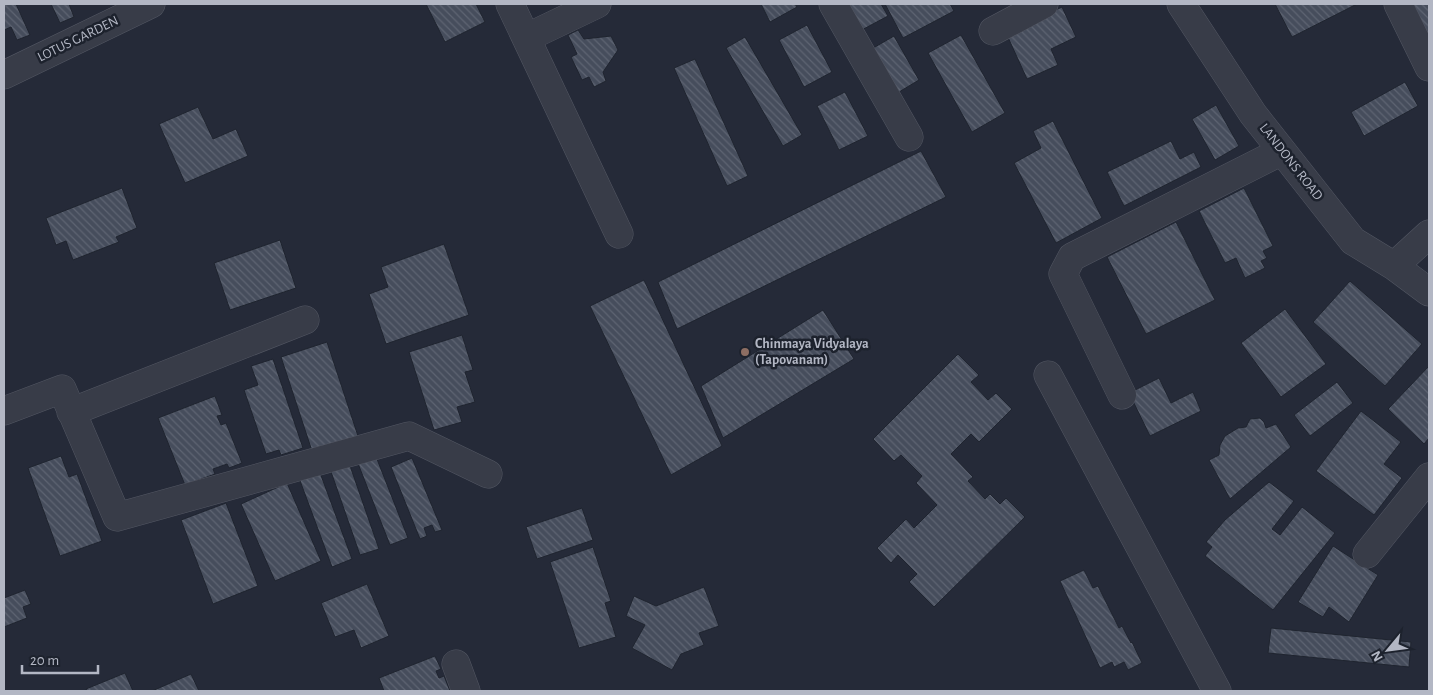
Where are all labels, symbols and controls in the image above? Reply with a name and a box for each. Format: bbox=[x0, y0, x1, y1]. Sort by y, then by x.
street label: LOTUS GARDEN bbox=[35, 13, 121, 65]
street label: LANDONS ROAD bbox=[1257, 121, 1325, 203]
place label: Chinmaya Vidyalaya (Tapovanam) bbox=[755, 337, 869, 367]
marker: Chinmaya Vidyalaya (Tapovanam) bbox=[739, 346, 751, 358]
north arrow bbox=[1363, 625, 1413, 675]
scale bar bbox=[22, 642, 99, 674]
text: N bbox=[1369, 648, 1386, 663]
text: 20 m bbox=[30, 653, 59, 668]

